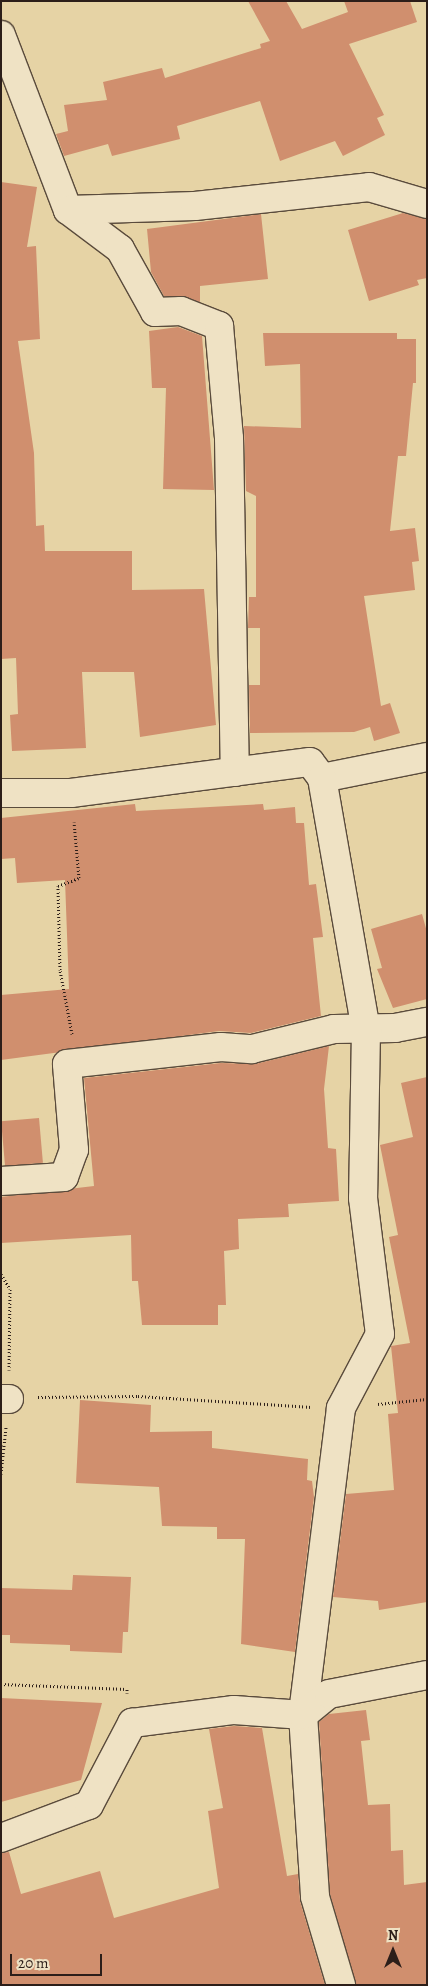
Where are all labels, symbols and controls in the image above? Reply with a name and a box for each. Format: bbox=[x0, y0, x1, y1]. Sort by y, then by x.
north arrow bbox=[368, 1926, 418, 1976]
text: N bbox=[388, 1926, 398, 1945]
scale bar bbox=[12, 1944, 105, 1976]
text: 20 m bbox=[18, 1953, 49, 1973]

